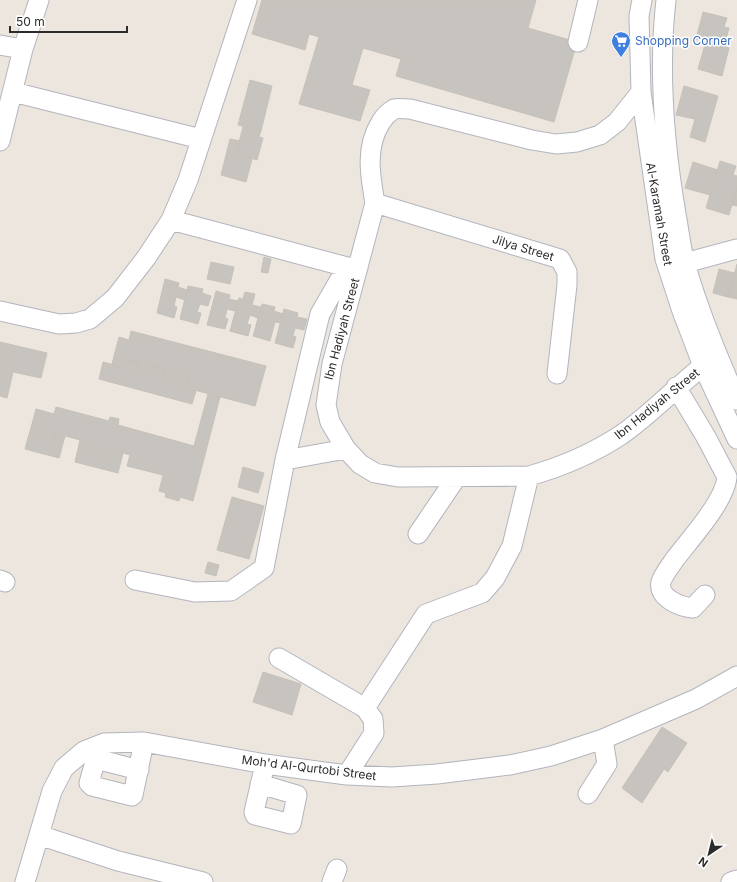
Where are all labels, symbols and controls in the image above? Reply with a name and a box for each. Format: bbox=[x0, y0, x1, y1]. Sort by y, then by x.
scale bar bbox=[10, 8, 127, 34]
text: 50 m bbox=[16, 14, 45, 29]
supermarket icon: Shopping Corner bbox=[610, 30, 632, 58]
place label: Shopping Corner bbox=[635, 33, 732, 48]
street label: Al-Karamah Street bbox=[643, 161, 676, 267]
street label: Jilya Street bbox=[491, 231, 556, 264]
street label: Ibn Hadiyah Street bbox=[321, 276, 362, 381]
street label: Ibn Hadiyah Street bbox=[611, 365, 702, 442]
street label: Moh'd Al-Qurtobi Street bbox=[241, 752, 377, 783]
north arrow bbox=[689, 834, 729, 874]
text: N bbox=[696, 854, 711, 870]

